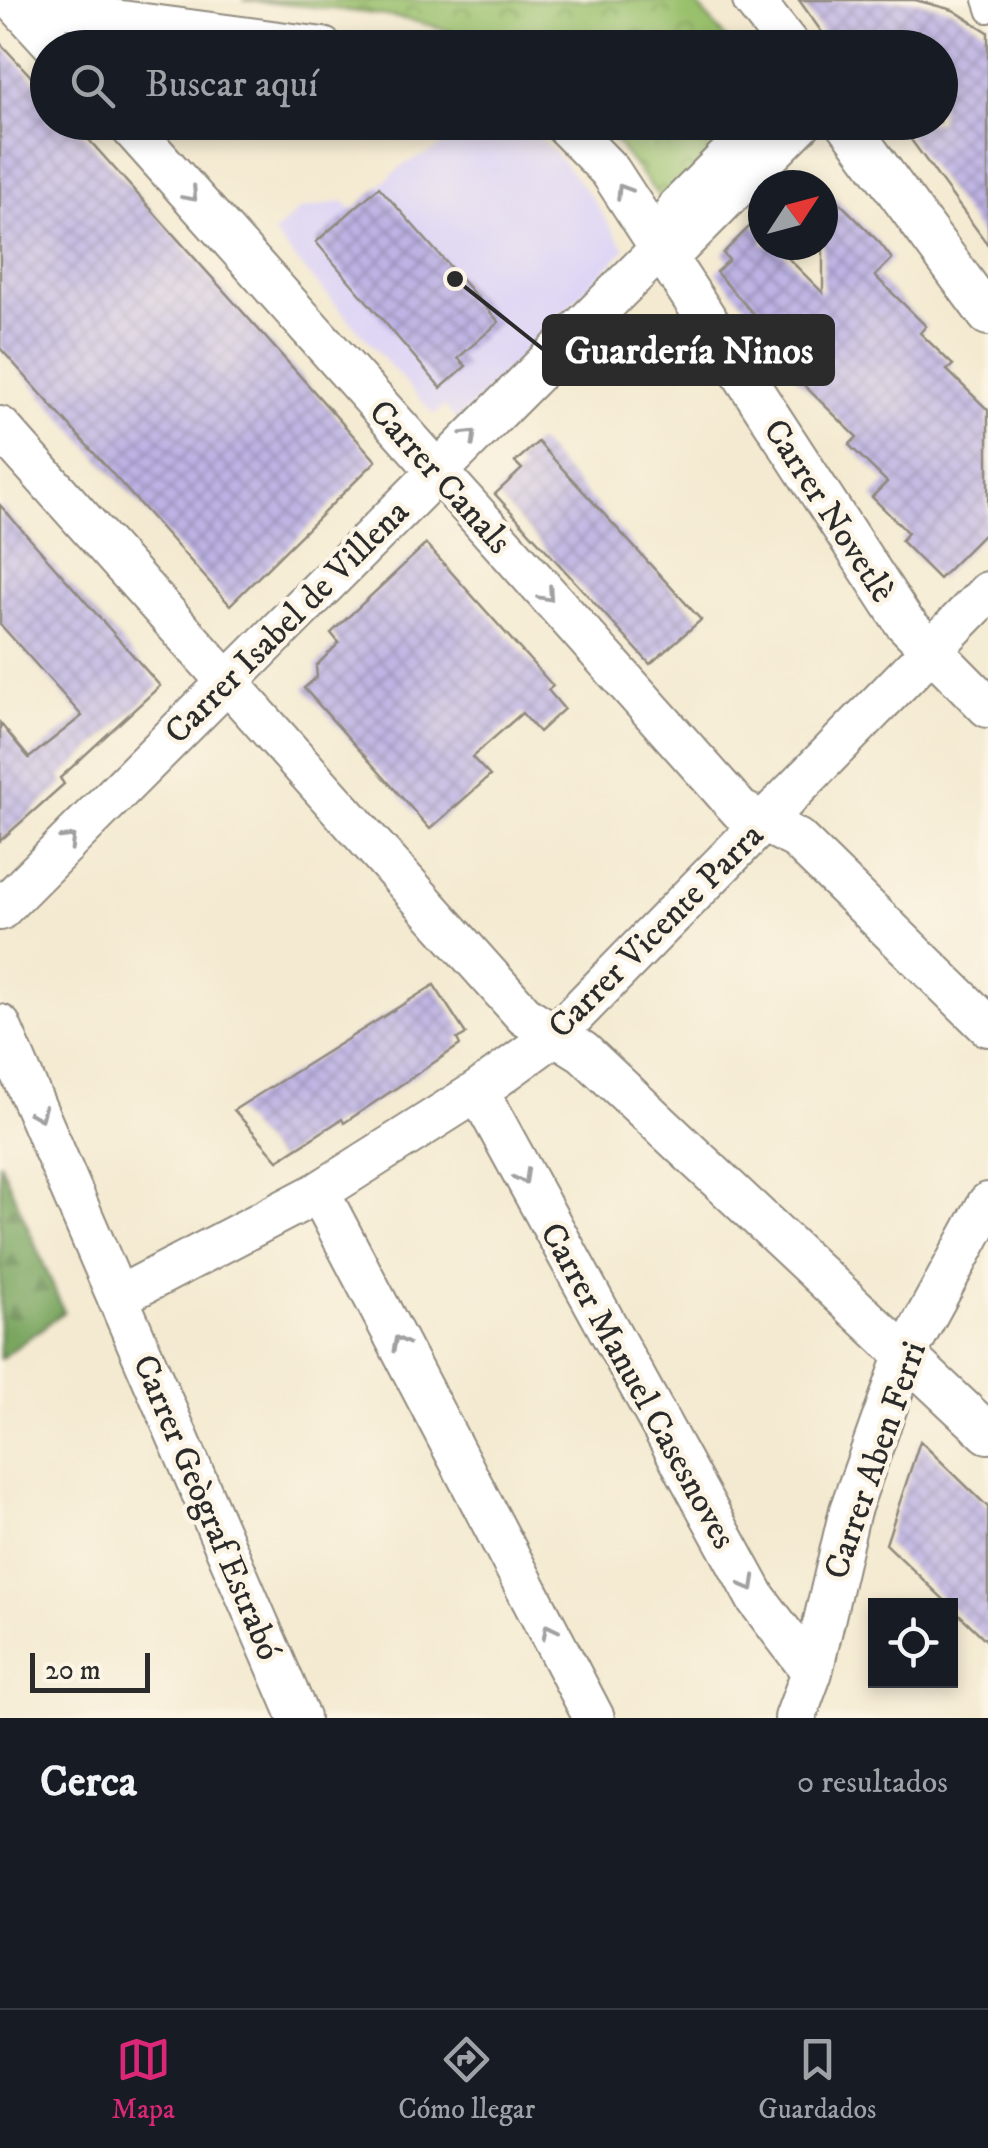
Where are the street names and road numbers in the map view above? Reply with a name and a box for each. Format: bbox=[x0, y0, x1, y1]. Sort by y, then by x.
street label: Carrer Canals bbox=[359, 391, 520, 564]
street label: Carrer Novetlè bbox=[753, 411, 904, 611]
street label: Carrer Isabel de Villena bbox=[156, 491, 419, 754]
street label: Carrer Vicente Parra bbox=[539, 814, 774, 1048]
street label: Carrer Manuel Casesnoves bbox=[529, 1215, 745, 1557]
street label: Carrer Aben Ferri bbox=[815, 1336, 937, 1585]
street label: Carrer Geògraf Estrabó bbox=[122, 1348, 290, 1667]

